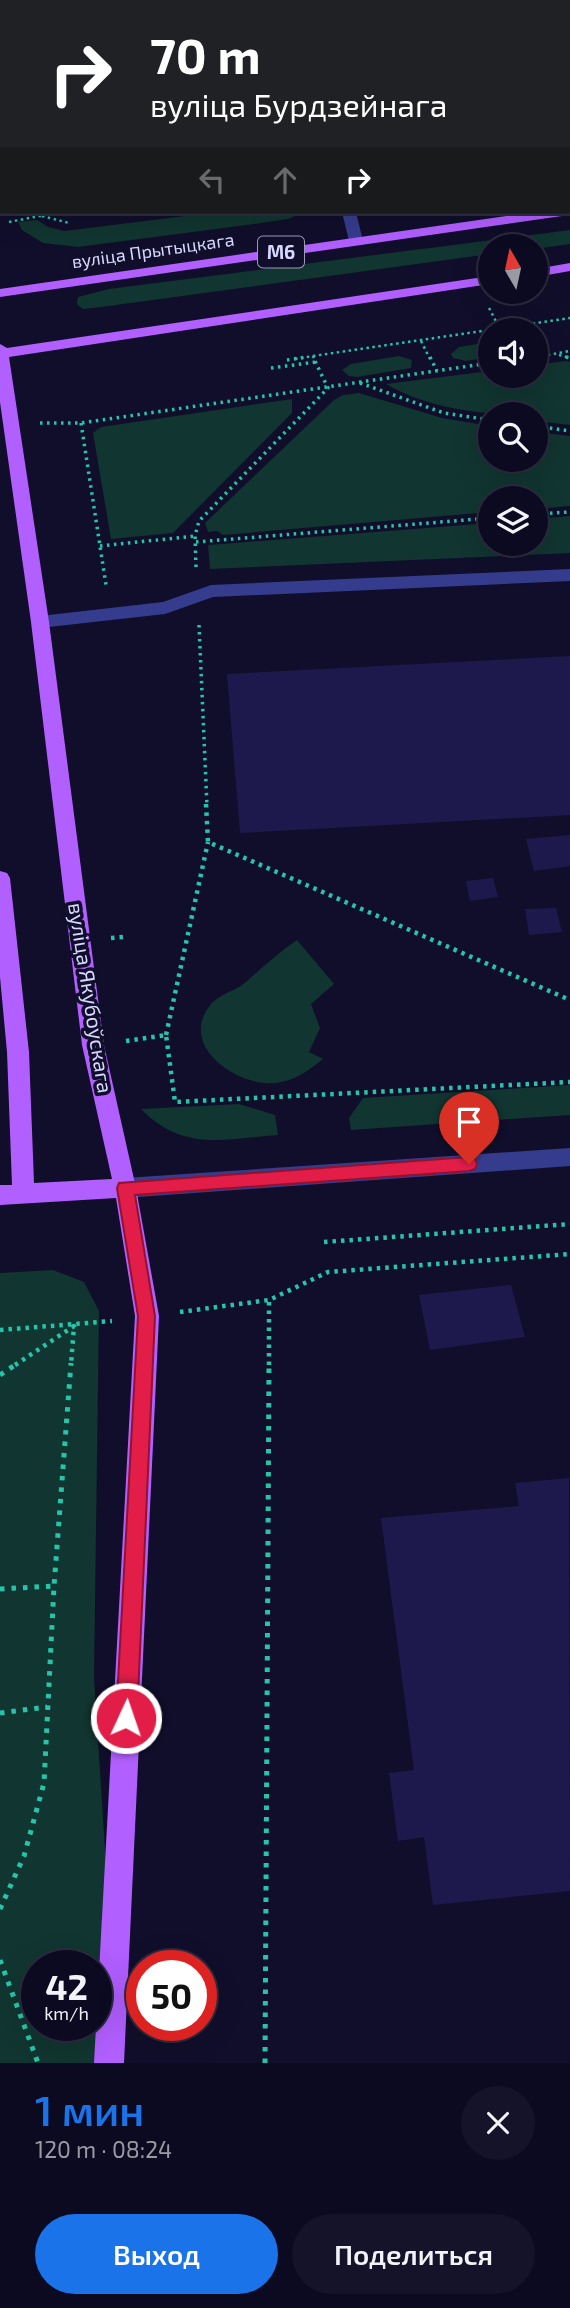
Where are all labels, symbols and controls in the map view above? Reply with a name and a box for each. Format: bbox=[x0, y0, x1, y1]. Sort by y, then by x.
text: 70 m bbox=[150, 25, 261, 84]
icon: right bbox=[35, 28, 126, 119]
text: вуліца Бурдзейнага bbox=[150, 85, 447, 123]
icon: left bbox=[193, 161, 231, 199]
icon: ahead bbox=[266, 161, 304, 199]
icon: right bbox=[339, 161, 377, 199]
street label: вуліца Прытыцкага bbox=[70, 228, 236, 272]
north arrow bbox=[478, 234, 548, 304]
map controls bbox=[478, 234, 548, 556]
road number: М6 bbox=[258, 236, 304, 268]
button: sound bbox=[478, 318, 548, 388]
button: search bbox=[478, 402, 548, 472]
button: layers bbox=[478, 486, 548, 556]
street label: вуліца Якубоўскага bbox=[63, 901, 119, 1095]
pin bbox=[439, 1092, 499, 1164]
icon: arrive bbox=[450, 1103, 488, 1141]
position arrow bbox=[89, 1681, 163, 1755]
speed limit sign: 50 bbox=[126, 1950, 217, 2041]
text: 42 bbox=[45, 1965, 88, 2007]
text: km/h bbox=[44, 2002, 89, 2024]
text: 1 мин bbox=[35, 2084, 144, 2134]
button: close bbox=[461, 2086, 535, 2160]
text: 120 m · 08:24 bbox=[35, 2135, 172, 2163]
button: Выход bbox=[35, 2214, 278, 2294]
button: Поделиться bbox=[292, 2214, 535, 2294]

